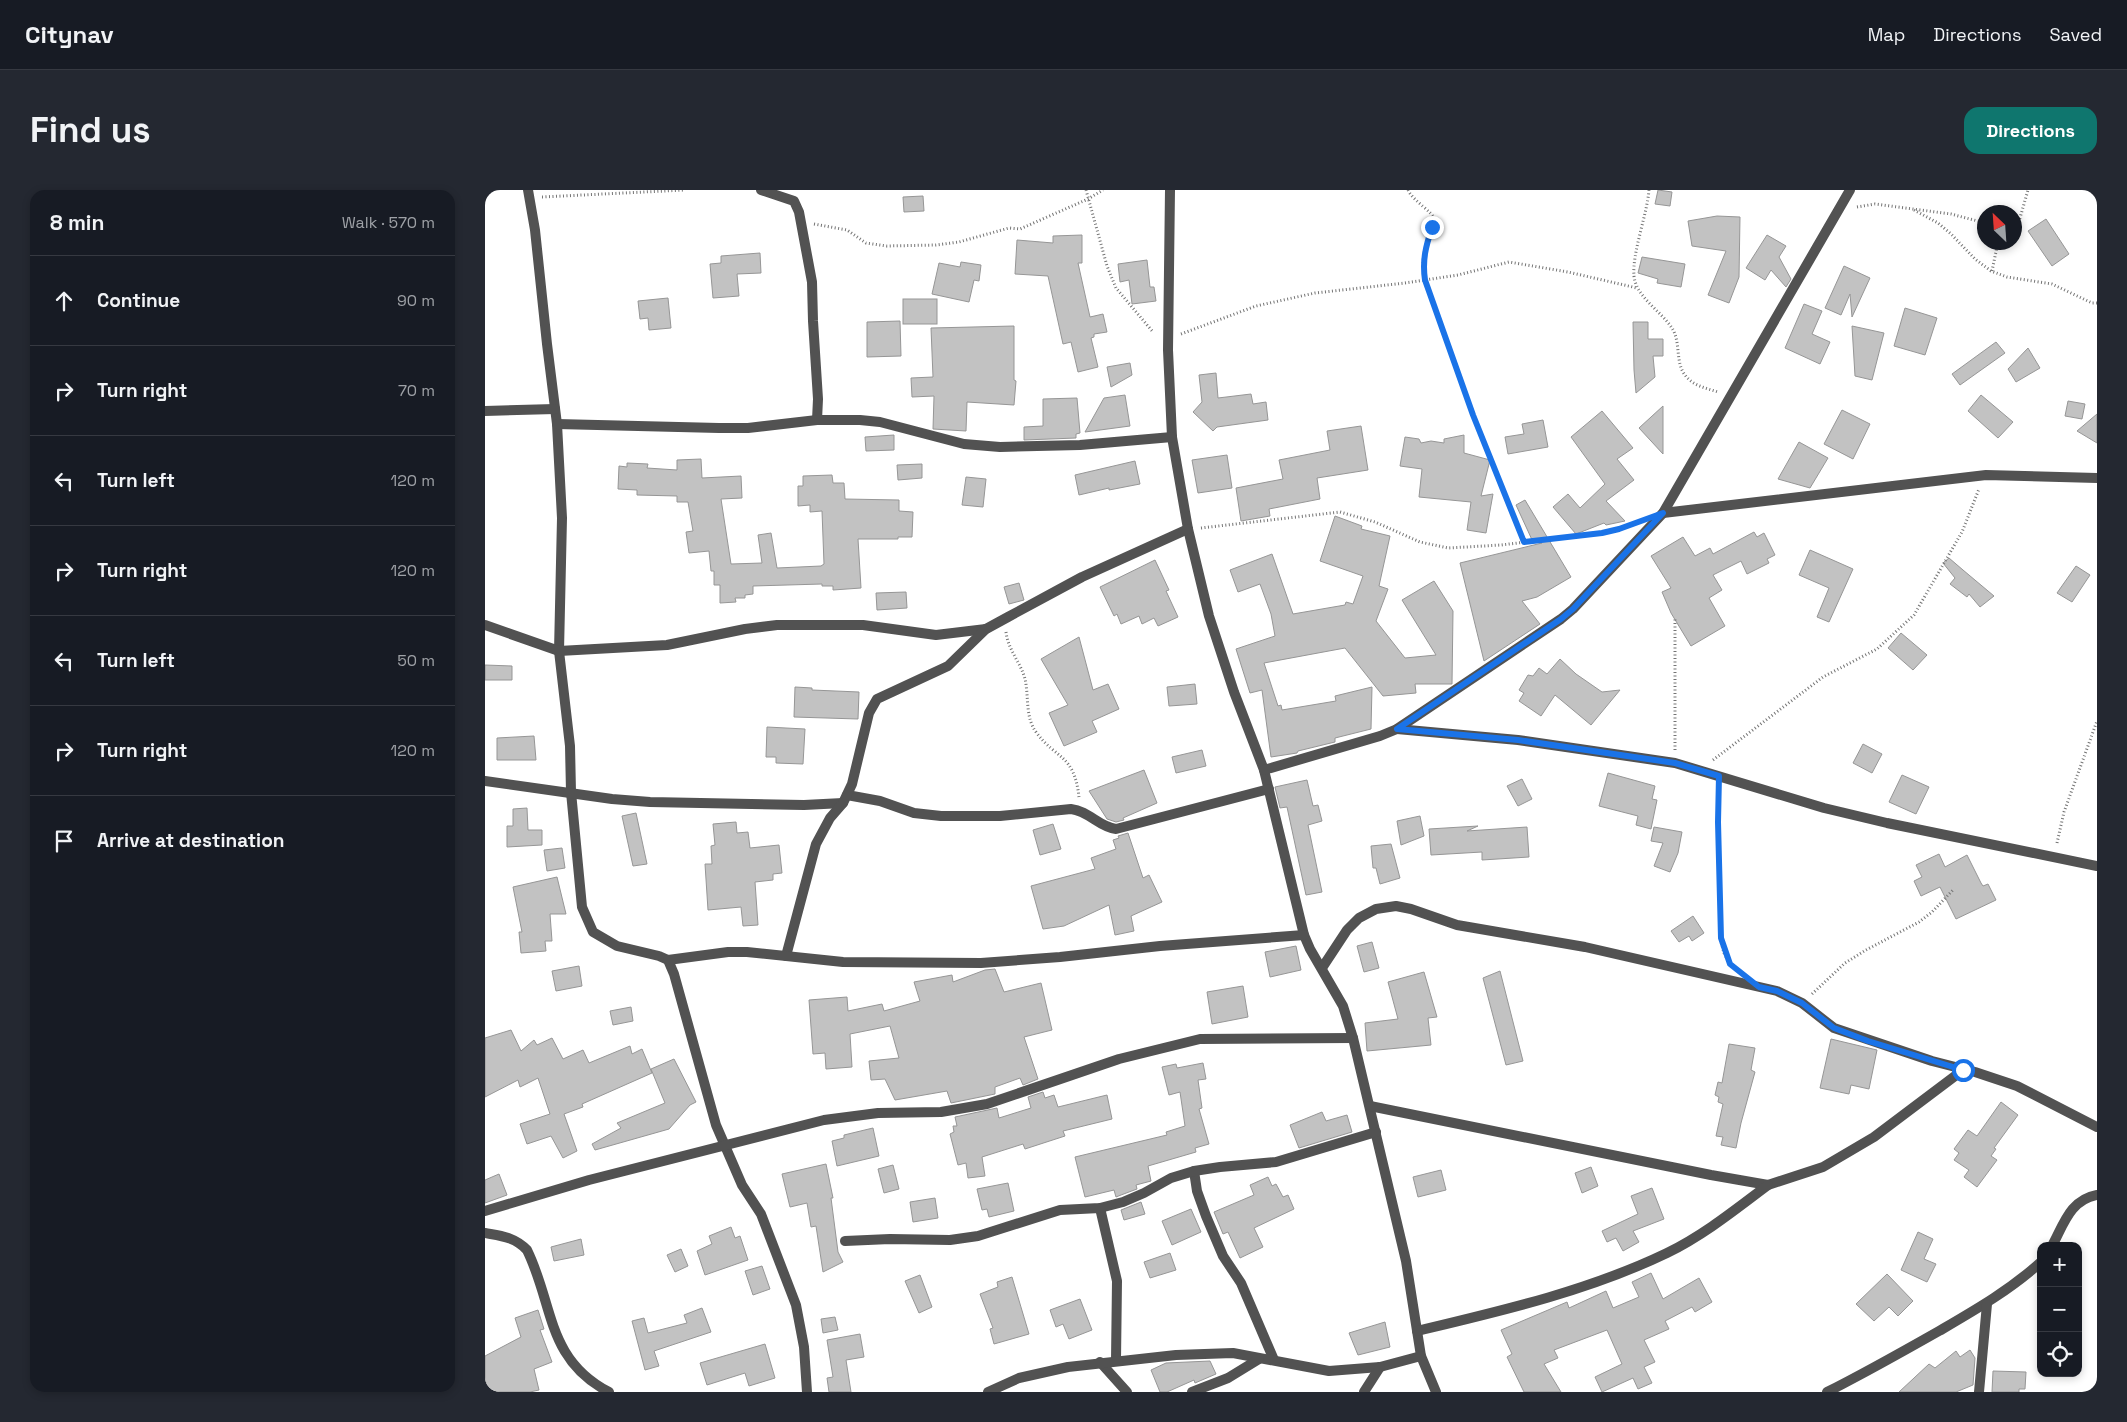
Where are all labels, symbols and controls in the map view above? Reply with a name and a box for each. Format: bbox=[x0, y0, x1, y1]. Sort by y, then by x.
text: Citynav bbox=[25, 19, 114, 50]
text: Map bbox=[1868, 23, 1905, 46]
text: Directions bbox=[1933, 23, 2022, 46]
text: Saved bbox=[2050, 23, 2102, 46]
button: Directions bbox=[1964, 107, 2097, 154]
text: Find us bbox=[30, 108, 151, 152]
north arrow bbox=[1977, 205, 2022, 250]
text: 8 min bbox=[50, 209, 104, 236]
text: Walk · 570 m bbox=[342, 212, 435, 233]
route end bbox=[1421, 216, 1444, 239]
icon: ahead bbox=[50, 287, 78, 315]
text: Continue bbox=[97, 288, 180, 313]
text: 90 m bbox=[397, 290, 435, 311]
icon: right bbox=[50, 377, 78, 405]
text: Turn right bbox=[97, 378, 187, 403]
text: 70 m bbox=[398, 380, 435, 401]
icon: left bbox=[50, 467, 78, 495]
text: Turn left bbox=[97, 468, 175, 493]
text: 120 m bbox=[391, 470, 435, 491]
icon: right bbox=[50, 557, 78, 585]
text: Turn right bbox=[97, 558, 187, 583]
text: 120 m bbox=[391, 560, 435, 581]
icon: left bbox=[50, 647, 78, 675]
text: Turn left bbox=[97, 648, 175, 673]
text: 50 m bbox=[397, 650, 435, 671]
icon: right bbox=[50, 737, 78, 765]
text: Turn right bbox=[97, 738, 187, 763]
text: 120 m bbox=[391, 740, 435, 761]
icon: arrive bbox=[50, 827, 78, 855]
text: Arrive at destination bbox=[97, 828, 285, 853]
route start bbox=[1952, 1059, 1975, 1082]
map controls bbox=[2037, 1242, 2082, 1377]
button: + bbox=[2037, 1242, 2082, 1287]
button: − bbox=[2037, 1287, 2082, 1332]
button: locate bbox=[2037, 1332, 2082, 1377]

